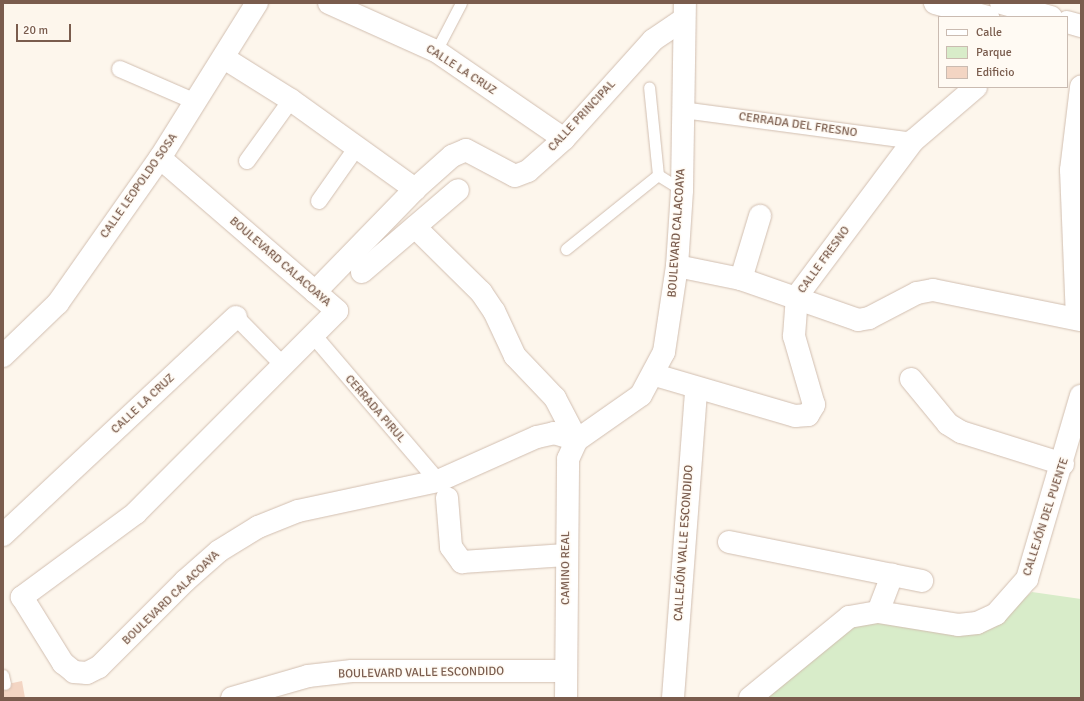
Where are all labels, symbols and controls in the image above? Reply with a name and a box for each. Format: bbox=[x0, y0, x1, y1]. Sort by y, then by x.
scale bar bbox=[18, 16, 73, 42]
legend bbox=[938, 16, 1068, 88]
text: 20 m bbox=[23, 23, 48, 38]
text: Calle bbox=[976, 25, 1002, 40]
street label: CALLE LA CRUZ bbox=[423, 42, 499, 98]
text: Parque bbox=[976, 45, 1012, 60]
text: Edificio bbox=[976, 65, 1014, 80]
street label: CALLE PRINCIPAL bbox=[545, 77, 619, 155]
street label: CERRADA DEL FRESNO bbox=[738, 110, 858, 140]
street label: CALLE LEOPOLDO SOSA bbox=[97, 131, 181, 241]
street label: BOULEVARD CALACOAYA bbox=[665, 168, 689, 298]
street label: BOULEVARD CALACOAYA bbox=[226, 214, 334, 310]
street label: CALLE FRESNO bbox=[795, 224, 853, 296]
street label: CALLE LA CRUZ bbox=[108, 371, 178, 437]
street label: CERRADA PIRUL bbox=[342, 372, 408, 446]
street label: CALLEJÓN DEL PUENTE bbox=[1020, 456, 1072, 578]
street label: CALLEJÓN VALLE ESCONDIDO bbox=[671, 464, 697, 622]
street label: CAMINO REAL bbox=[559, 531, 573, 605]
street label: BOULEVARD CALACOAYA bbox=[119, 548, 223, 648]
street label: BOULEVARD VALLE ESCONDIDO bbox=[338, 664, 504, 682]

